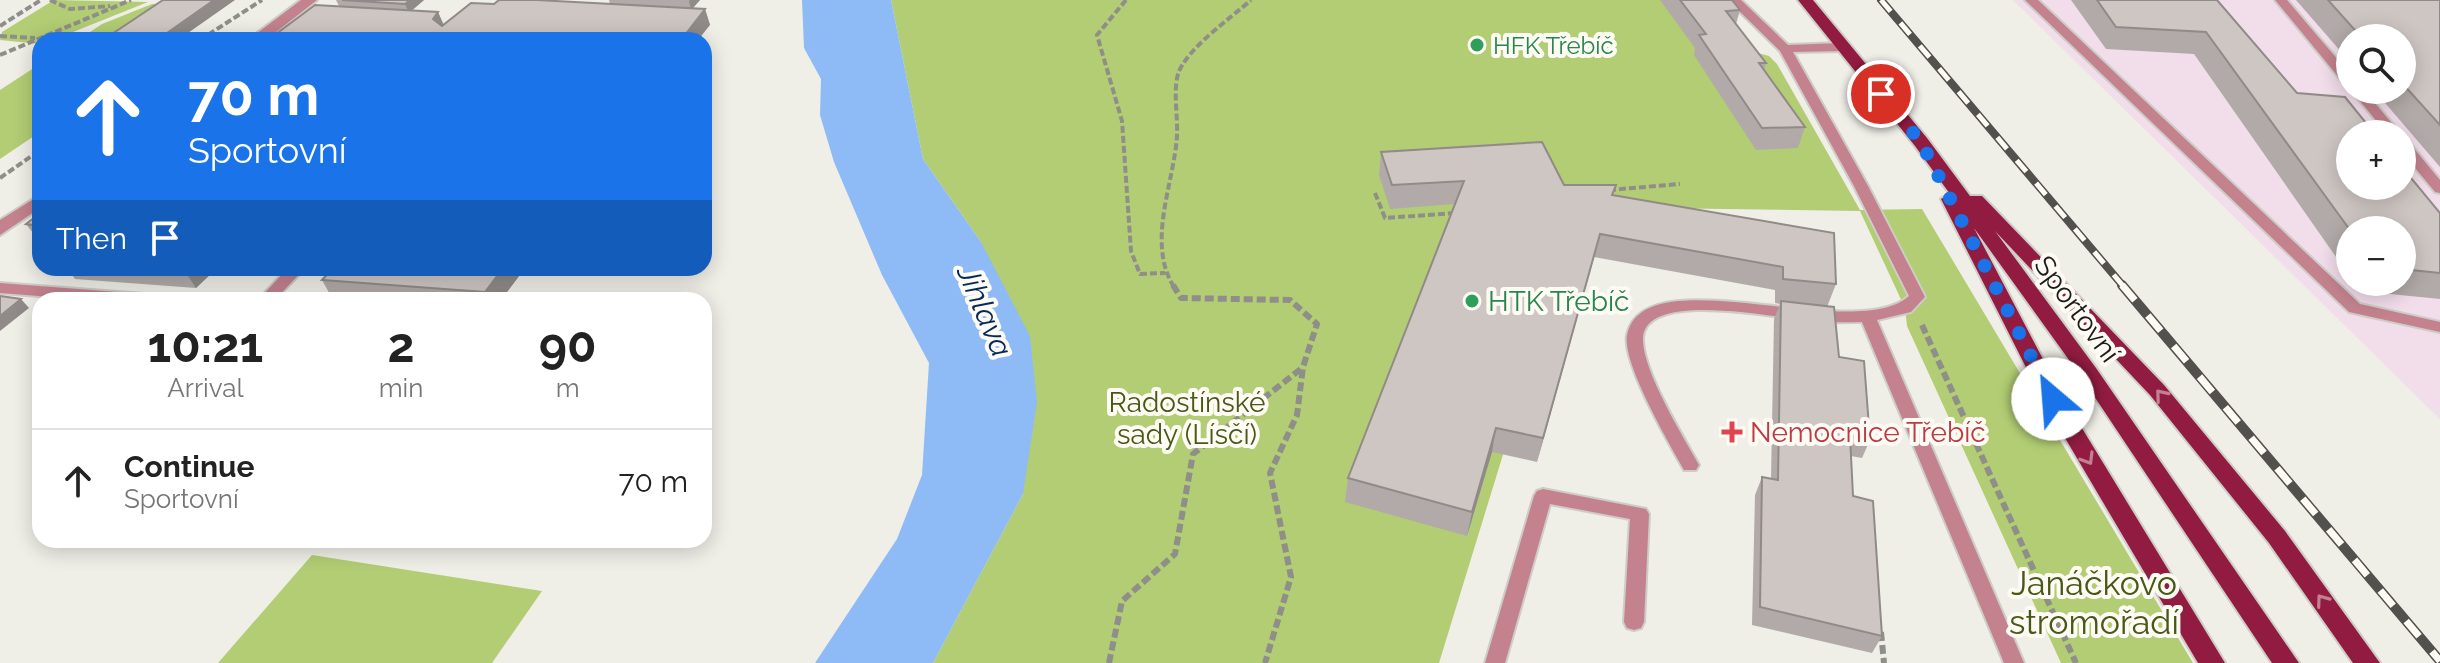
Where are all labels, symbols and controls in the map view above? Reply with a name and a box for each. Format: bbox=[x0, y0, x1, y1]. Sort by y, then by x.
map controls bbox=[2336, 24, 2416, 296]
button: search bbox=[2336, 24, 2416, 104]
place label: HFK Třebíč bbox=[1493, 31, 1614, 60]
marker: HFK Třebíč bbox=[1468, 36, 1486, 54]
pin bbox=[1847, 60, 1915, 128]
text: 70 m bbox=[188, 62, 319, 128]
icon: ahead bbox=[56, 64, 160, 168]
icon: arrive bbox=[1859, 72, 1903, 116]
button: + bbox=[2336, 120, 2416, 200]
text: Sportovní bbox=[188, 129, 347, 171]
icon: arrive bbox=[143, 216, 187, 260]
button: − bbox=[2336, 216, 2416, 296]
text: Then bbox=[56, 221, 127, 256]
street label: Sportovní bbox=[2027, 249, 2127, 369]
water label: Jihlava bbox=[949, 258, 1020, 362]
place label: HTK Třebíč bbox=[1488, 285, 1629, 318]
marker: HTK Třebíč bbox=[1463, 292, 1481, 310]
text: 10:21 bbox=[147, 317, 263, 373]
text: 2 bbox=[388, 317, 415, 373]
text: 90 bbox=[539, 317, 597, 373]
position arrow bbox=[2011, 357, 2095, 441]
text: Arrival bbox=[167, 373, 243, 403]
text: min bbox=[379, 373, 423, 403]
text: m bbox=[556, 373, 580, 403]
park label: Radostínské sady (Lísčí) bbox=[1109, 386, 1265, 451]
one-way arrow bbox=[2156, 390, 2171, 405]
place label: Nemocnice Třebíč bbox=[1750, 416, 1986, 449]
marker: Nemocnice Třebíč bbox=[1721, 421, 1743, 443]
text: Continue bbox=[124, 449, 255, 484]
one-way arrow bbox=[2078, 450, 2094, 464]
icon: ahead bbox=[56, 459, 100, 503]
text: 70 m bbox=[618, 464, 688, 499]
text: Sportovní bbox=[124, 484, 239, 514]
park label: Janáčkovo stromořadí bbox=[2009, 563, 2180, 642]
one-way arrow bbox=[2317, 594, 2331, 608]

